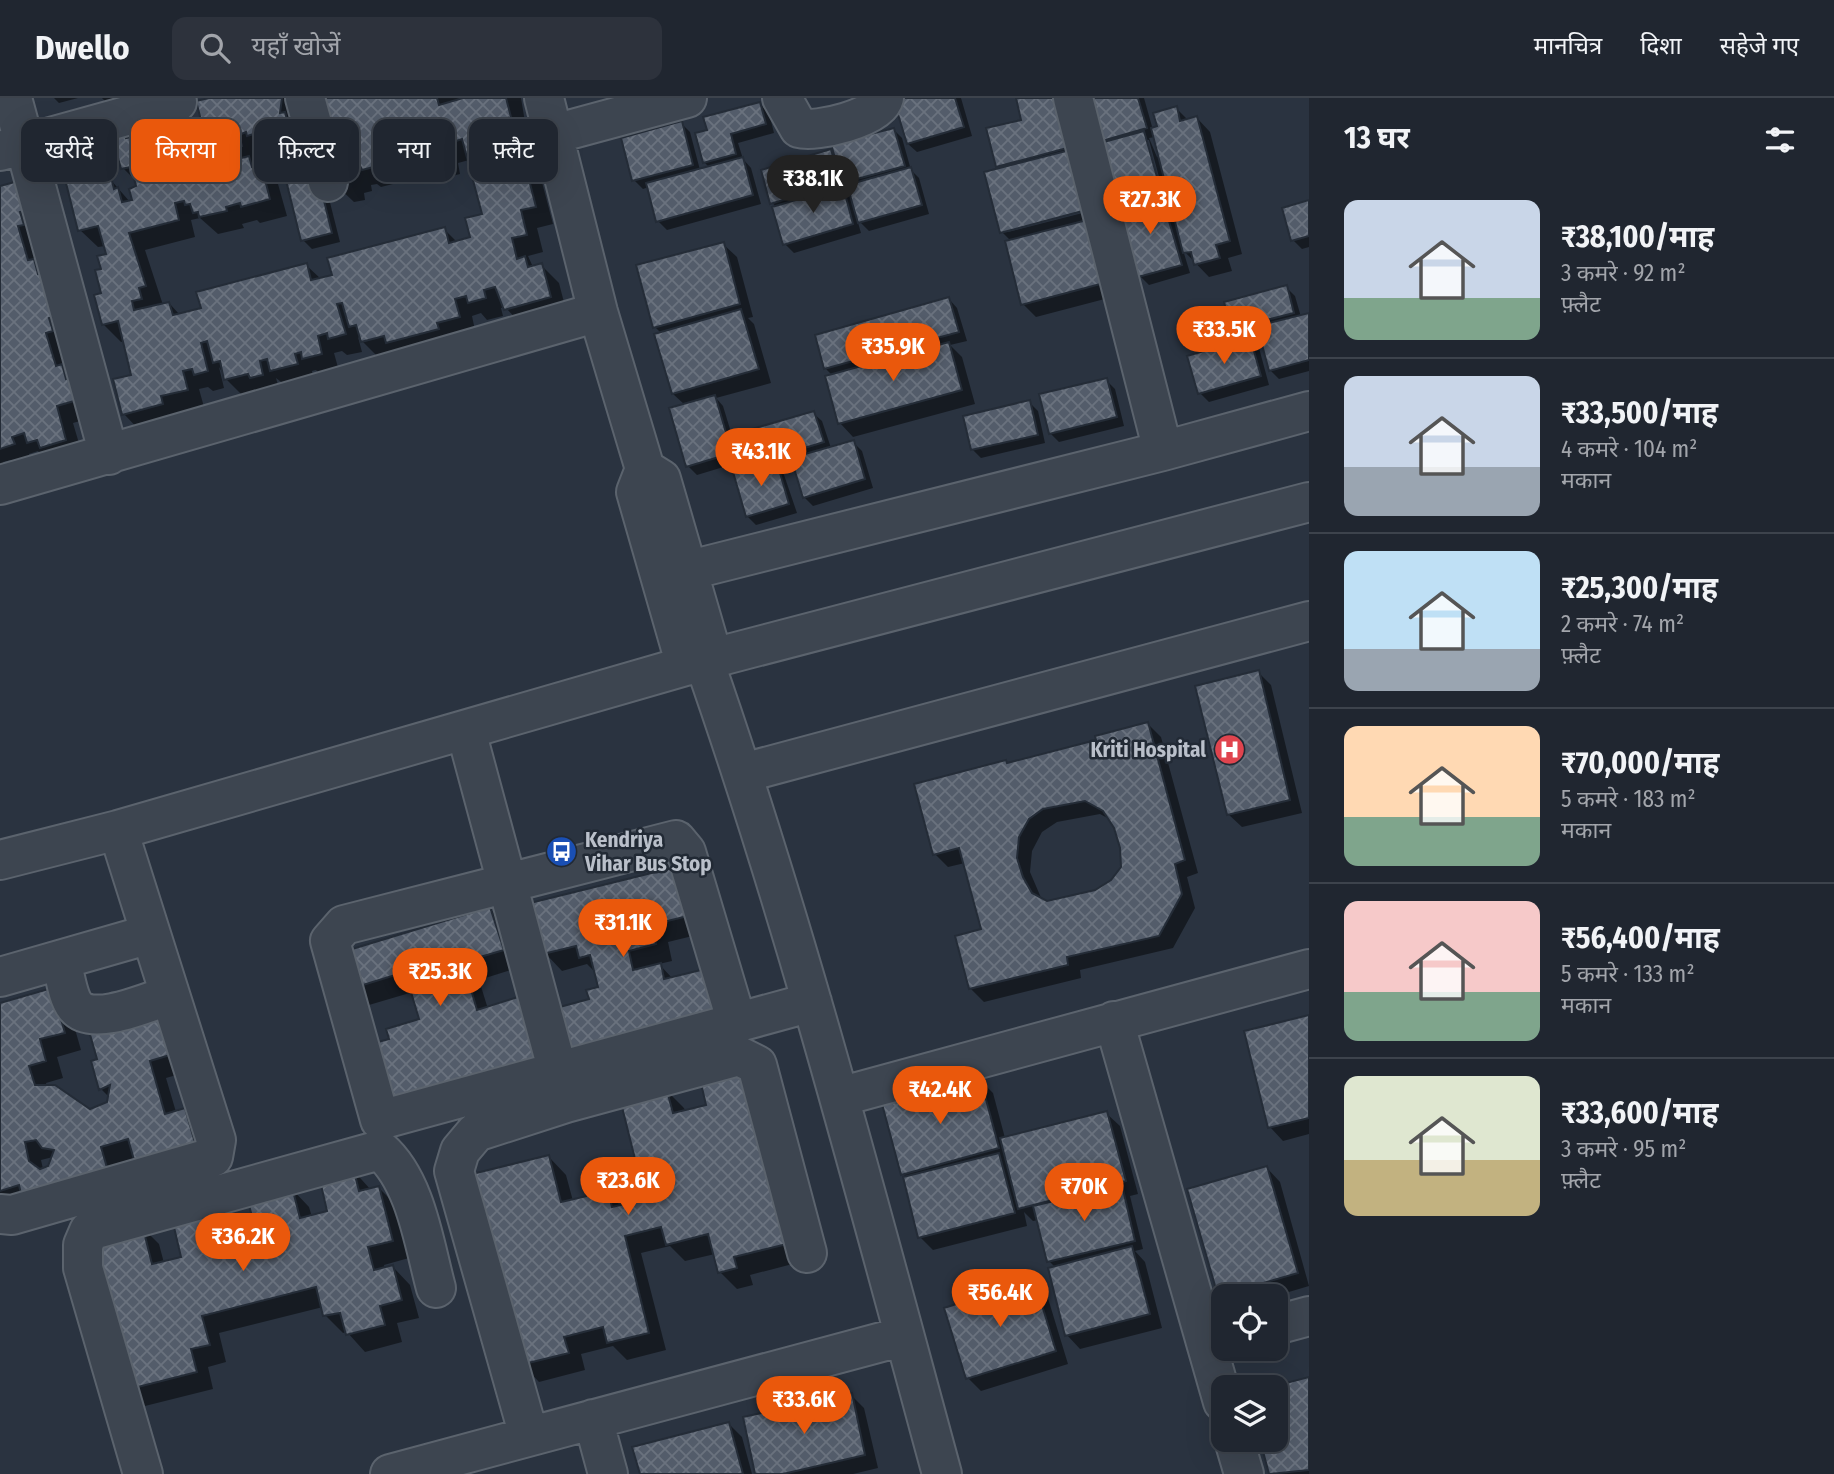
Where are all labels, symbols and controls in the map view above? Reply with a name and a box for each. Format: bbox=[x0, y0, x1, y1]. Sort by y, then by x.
search box bbox=[172, 17, 662, 80]
text: Dwello bbox=[35, 28, 130, 68]
icon: search bbox=[196, 29, 234, 67]
text: यहाँ खोजें bbox=[252, 31, 341, 62]
text: मानचित्र bbox=[1534, 32, 1602, 60]
text: दिशा bbox=[1640, 32, 1682, 60]
text: सहेजे गए bbox=[1720, 32, 1799, 60]
chip: खरीदें bbox=[21, 119, 117, 182]
chip: किराया bbox=[131, 119, 240, 182]
chip: फ़िल्टर bbox=[254, 119, 359, 182]
chip: नया bbox=[373, 119, 455, 182]
chip: फ़्लैट bbox=[469, 119, 558, 182]
text: 13 घर bbox=[1344, 120, 1410, 156]
icon: filters bbox=[1761, 121, 1799, 159]
pin: ₹38.1K bbox=[756, 156, 870, 215]
text: ₹38.1K bbox=[783, 164, 843, 192]
pin: ₹27.3K bbox=[1093, 176, 1207, 236]
text: ₹27.3K bbox=[1119, 185, 1181, 213]
text: ₹38,100/माह bbox=[1561, 219, 1714, 255]
icon: home bbox=[1400, 228, 1484, 312]
text: 3 कमरे · 92 m² bbox=[1561, 259, 1686, 287]
text: फ़्लैट bbox=[1561, 290, 1601, 318]
pin: ₹33.5K bbox=[1167, 306, 1281, 366]
text: ₹33.5K bbox=[1192, 315, 1256, 343]
pin: ₹35.9K bbox=[836, 324, 950, 383]
text: ₹35.9K bbox=[861, 332, 925, 360]
text: ₹33,500/माह bbox=[1561, 395, 1718, 431]
icon: home bbox=[1400, 404, 1484, 488]
pin: ₹43.1K bbox=[704, 428, 818, 488]
text: 4 कमरे · 104 m² bbox=[1561, 435, 1697, 463]
text: ₹43.1K bbox=[731, 437, 791, 465]
text: मकान bbox=[1561, 466, 1611, 494]
text: ₹25,300/माह bbox=[1561, 570, 1718, 606]
icon: home bbox=[1400, 579, 1484, 663]
text: 2 कमरे · 74 m² bbox=[1561, 610, 1684, 638]
text: फ़्लैट bbox=[1561, 641, 1601, 669]
hospital icon: Kriti Hospital bbox=[1212, 733, 1246, 767]
place label: Kriti Hospital bbox=[1090, 737, 1206, 763]
text: ₹70,000/माह bbox=[1561, 745, 1719, 781]
icon: home bbox=[1400, 754, 1484, 838]
text: 5 कमरे · 183 m² bbox=[1561, 785, 1696, 813]
text: मकान bbox=[1561, 816, 1611, 844]
place label: Kendriya Vihar Bus Stop bbox=[584, 827, 712, 877]
bus stop icon: Kendriya Vihar Bus Stop bbox=[545, 835, 579, 869]
pin: ₹31.1K bbox=[566, 900, 680, 959]
text: ₹31.1K bbox=[594, 908, 652, 936]
text: ₹56,400/माह bbox=[1561, 920, 1720, 956]
icon: home bbox=[1400, 929, 1484, 1013]
pin: ₹25.3K bbox=[383, 948, 497, 1008]
text: ₹25.3K bbox=[408, 957, 472, 985]
text: 5 कमरे · 133 m² bbox=[1561, 960, 1695, 988]
text: मकान bbox=[1561, 991, 1611, 1019]
pin: ₹42.4K bbox=[883, 1066, 997, 1126]
text: ₹42.4K bbox=[909, 1075, 971, 1103]
text: ₹33,600/माह bbox=[1561, 1095, 1718, 1131]
icon: home bbox=[1400, 1104, 1484, 1188]
text: 3 कमरे · 95 m² bbox=[1561, 1135, 1686, 1163]
pin: ₹23.6K bbox=[571, 1158, 685, 1217]
pin: ₹70K bbox=[1043, 1164, 1125, 1223]
text: ₹23.6K bbox=[596, 1166, 660, 1194]
text: फ़्लैट bbox=[1561, 1166, 1601, 1194]
text: ₹70K bbox=[1061, 1172, 1107, 1200]
pin: ₹36.2K bbox=[186, 1214, 300, 1273]
text: ₹36.2K bbox=[211, 1222, 275, 1250]
pin: ₹56.4K bbox=[943, 1270, 1057, 1329]
text: ₹56.4K bbox=[968, 1278, 1032, 1306]
map controls bbox=[1211, 1284, 1288, 1452]
button: locate bbox=[1211, 1284, 1288, 1361]
button: layers bbox=[1211, 1375, 1288, 1452]
pin: ₹33.6K bbox=[747, 1376, 861, 1436]
text: ₹33.6K bbox=[772, 1385, 836, 1413]

